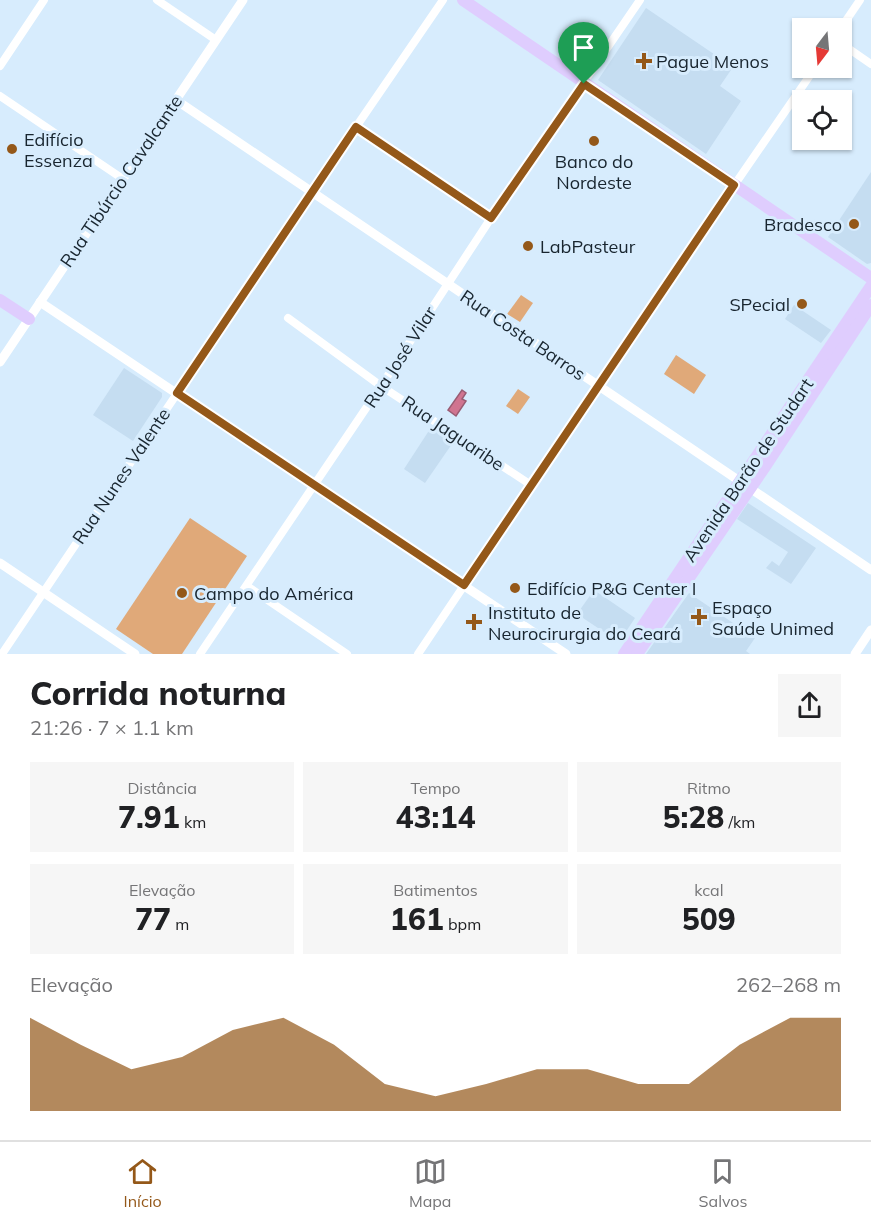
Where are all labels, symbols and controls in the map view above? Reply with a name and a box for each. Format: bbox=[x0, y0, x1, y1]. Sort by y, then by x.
north arrow bbox=[792, 18, 852, 78]
map controls bbox=[792, 18, 852, 150]
pin bbox=[558, 22, 609, 84]
icon: arrive bbox=[567, 31, 600, 64]
place label: Pague Menos bbox=[656, 50, 769, 73]
marker: Pague Menos bbox=[637, 54, 651, 68]
button: locate bbox=[792, 90, 852, 150]
street label: Rua Tibúrcio Cavalcante bbox=[55, 91, 187, 271]
place label: Edifício Essenza bbox=[24, 128, 93, 172]
marker: Banco do Nordeste bbox=[587, 134, 601, 148]
marker: Edifício Essenza bbox=[5, 142, 19, 156]
place label: Banco do Nordeste bbox=[555, 150, 633, 194]
place label: Bradesco bbox=[764, 213, 842, 236]
marker: Bradesco bbox=[847, 217, 861, 231]
place label: LabPasteur bbox=[540, 235, 636, 258]
marker: LabPasteur bbox=[521, 239, 535, 253]
street label: Rua Costa Barros bbox=[456, 285, 590, 385]
place label: SPecial bbox=[729, 293, 790, 316]
marker: SPecial bbox=[795, 297, 809, 311]
street label: Rua José Vilar bbox=[359, 302, 442, 412]
street label: Avenida Barão de Studart bbox=[678, 374, 818, 566]
street label: Rua Jaguaribe bbox=[397, 390, 509, 476]
street label: Rua Nunes Valente bbox=[67, 404, 175, 548]
place label: Edifício P&G Center I bbox=[527, 577, 696, 600]
marker: Edifício P&G Center I bbox=[508, 581, 522, 595]
place label: Campo do América bbox=[194, 582, 353, 605]
marker: Campo do América bbox=[175, 586, 189, 600]
place label: Espaço Saúde Unimed bbox=[712, 596, 834, 640]
place label: Instituto de Neurocirurgia do Ceará bbox=[488, 601, 681, 645]
marker: Espaço Saúde Unimed bbox=[690, 608, 708, 626]
marker: Instituto de Neurocirurgia do Ceará bbox=[465, 613, 483, 631]
text: Corrida noturna bbox=[30, 672, 286, 713]
button: share bbox=[778, 674, 841, 737]
text: 21:26 · 7 × 1.1 km bbox=[30, 715, 194, 740]
text: Distância bbox=[127, 778, 197, 798]
text: Tempo bbox=[411, 778, 460, 798]
text: Ritmo bbox=[687, 778, 731, 798]
text: 7.91 bbox=[118, 798, 180, 836]
text: 43:14 bbox=[396, 798, 475, 836]
text: 5:28 bbox=[662, 798, 724, 836]
text: km bbox=[180, 812, 206, 832]
text: /km bbox=[724, 812, 755, 832]
text: Elevação bbox=[129, 880, 195, 900]
text: Batimentos bbox=[393, 880, 478, 900]
text: kcal bbox=[694, 880, 723, 900]
text: 77 bbox=[135, 900, 171, 938]
text: 161 bbox=[390, 900, 444, 938]
text: 509 bbox=[682, 900, 736, 938]
text: m bbox=[171, 914, 189, 934]
text: bpm bbox=[444, 914, 481, 934]
text: Elevação bbox=[30, 972, 113, 997]
text: 262–268 m bbox=[736, 972, 841, 997]
tab: Início bbox=[124, 1155, 162, 1211]
tab: Mapa bbox=[409, 1155, 451, 1211]
tab: Salvos bbox=[699, 1155, 747, 1211]

